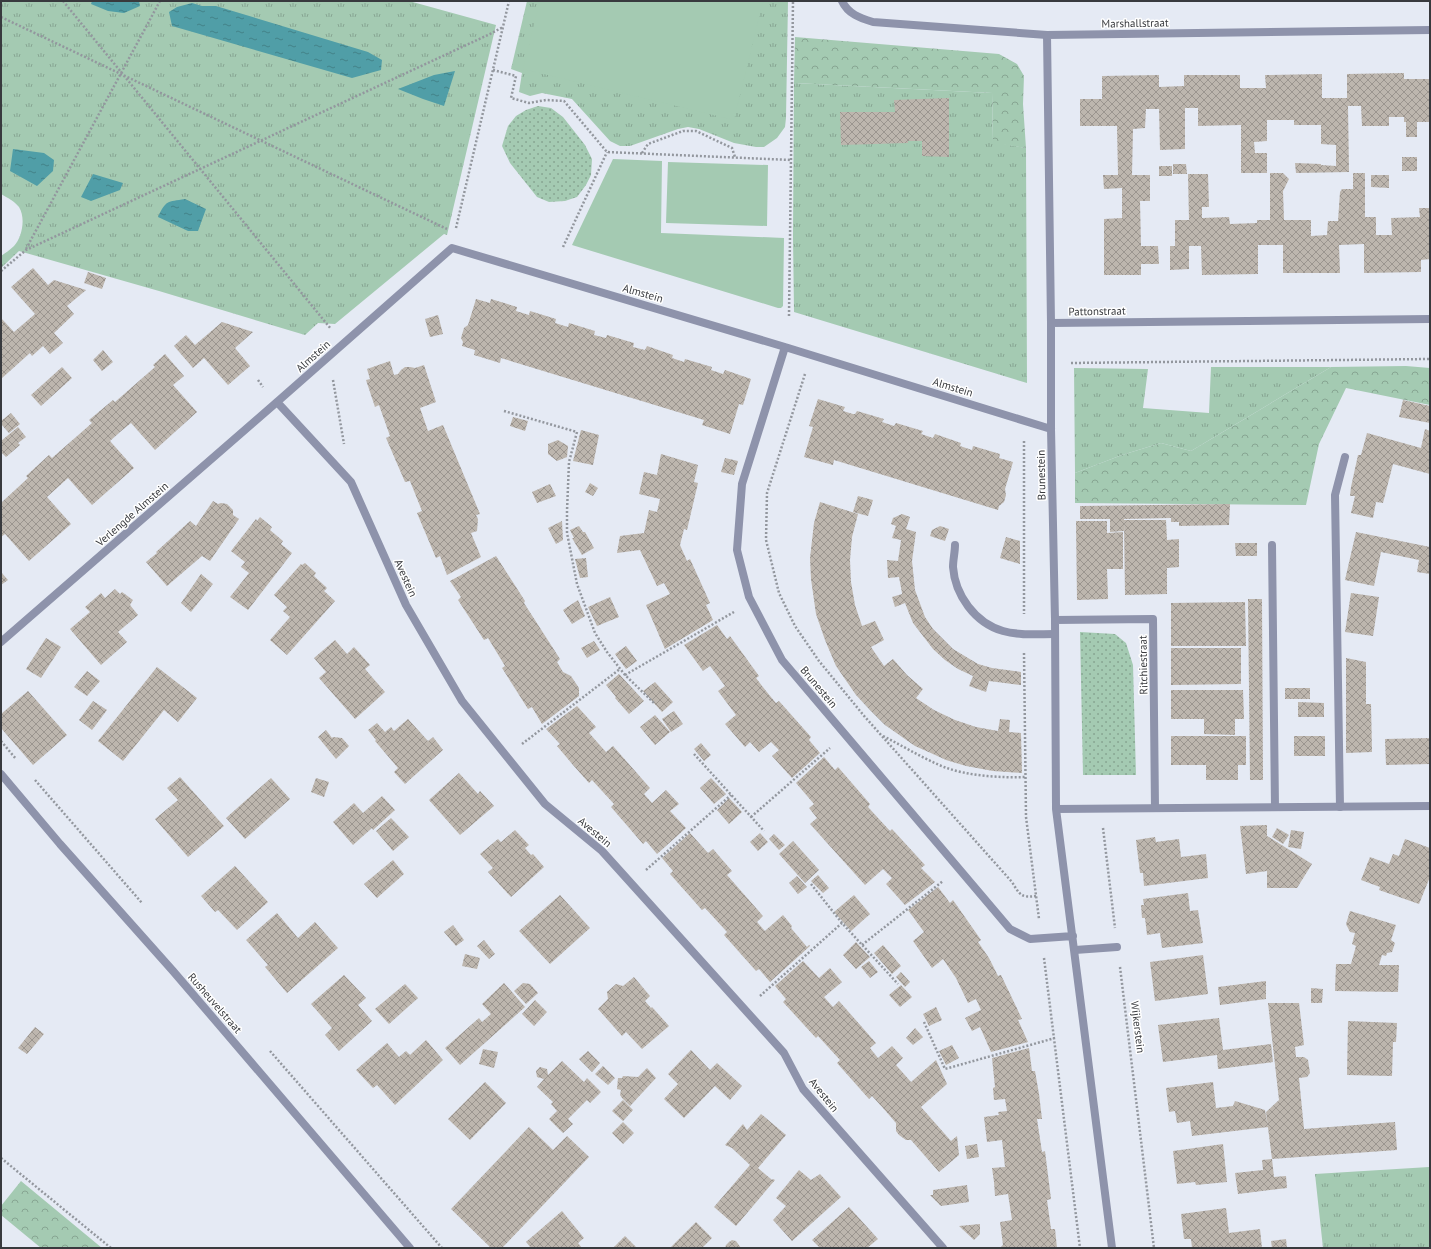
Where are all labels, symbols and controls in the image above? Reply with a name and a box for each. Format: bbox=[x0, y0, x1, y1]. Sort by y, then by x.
street label: Marshallstraat bbox=[1101, 15, 1169, 31]
street label: Almstein bbox=[621, 281, 665, 305]
street label: Pattonstraat bbox=[1068, 303, 1126, 318]
street label: Almstein bbox=[293, 337, 333, 375]
street label: Almstein bbox=[931, 374, 975, 400]
street label: Brunestein bbox=[1034, 450, 1048, 500]
street label: Verlengde Almstein bbox=[92, 479, 171, 550]
street label: Avestein bbox=[392, 557, 420, 599]
street label: Ritchiestraat bbox=[1135, 635, 1151, 695]
street label: Brunestein bbox=[797, 663, 841, 711]
street label: Avestein bbox=[575, 814, 615, 850]
street label: Rusheuvelstraat bbox=[185, 970, 245, 1036]
street label: Wijkerstein bbox=[1128, 1000, 1148, 1054]
street label: Avestein bbox=[806, 1075, 842, 1115]

